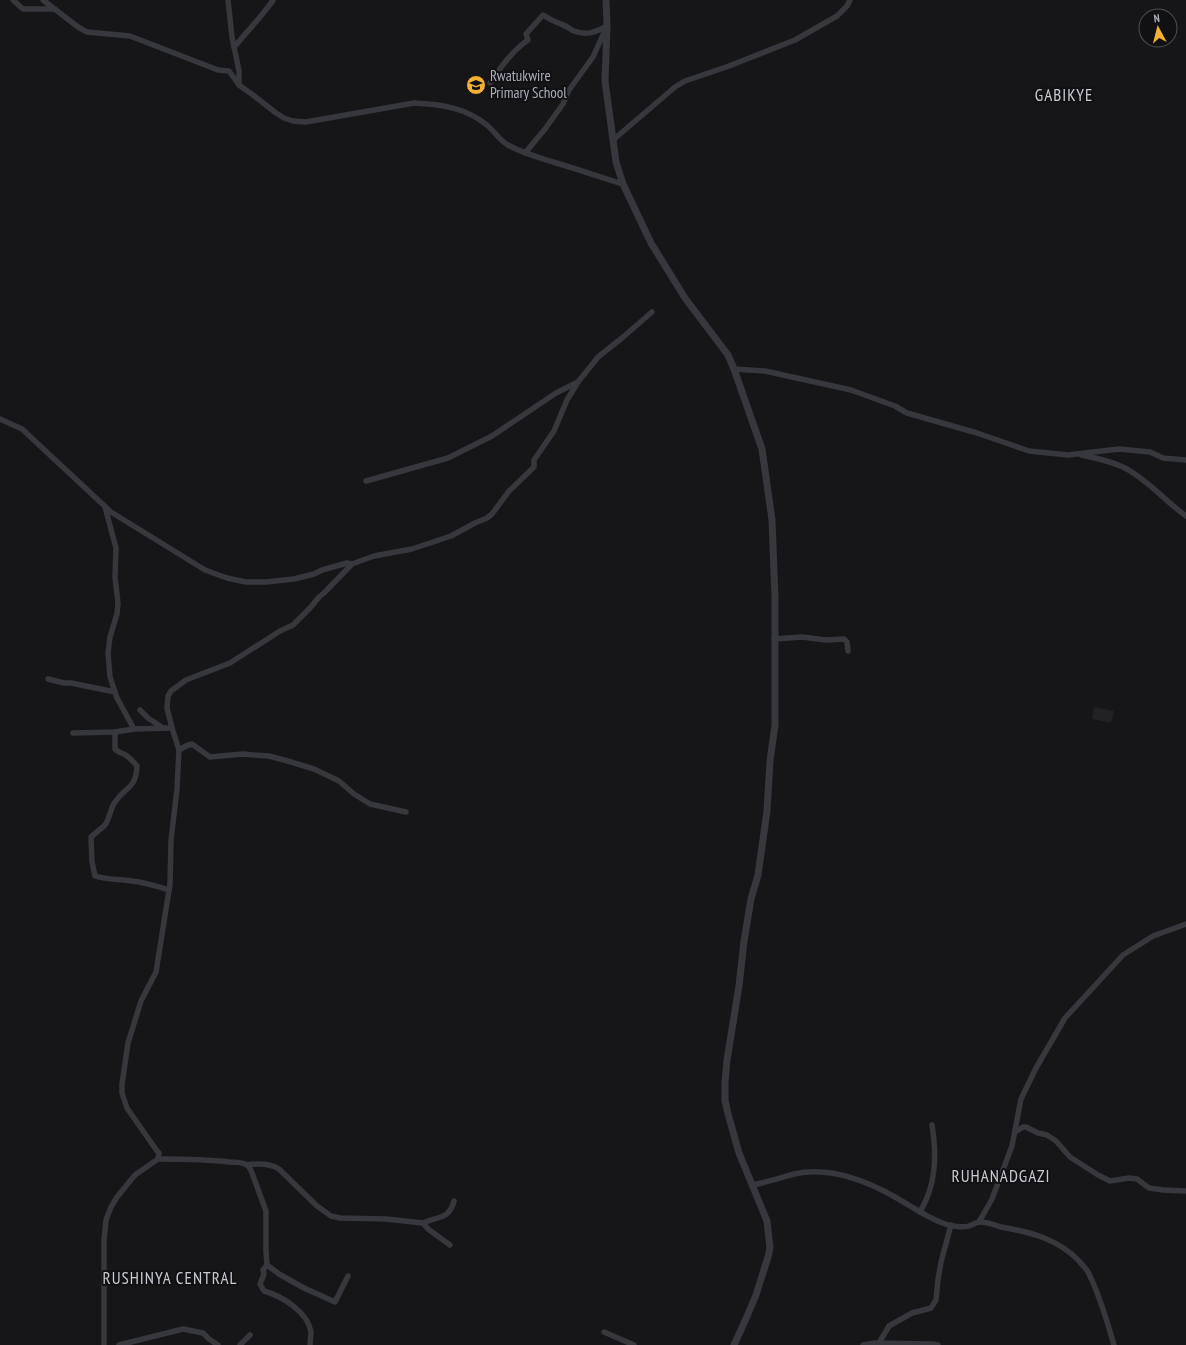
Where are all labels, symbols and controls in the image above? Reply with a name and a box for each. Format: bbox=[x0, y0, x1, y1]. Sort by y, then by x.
north arrow bbox=[1138, 8, 1178, 48]
text: N bbox=[1153, 11, 1161, 25]
place label: Rwatukwire Primary School bbox=[490, 66, 567, 102]
school or university icon: Rwatukwire Primary School bbox=[465, 74, 487, 96]
district label: GABIKYE bbox=[1035, 84, 1093, 106]
district label: RUHANADGAZI bbox=[952, 1165, 1050, 1187]
district label: RUSHINYA CENTRAL bbox=[102, 1267, 238, 1289]

